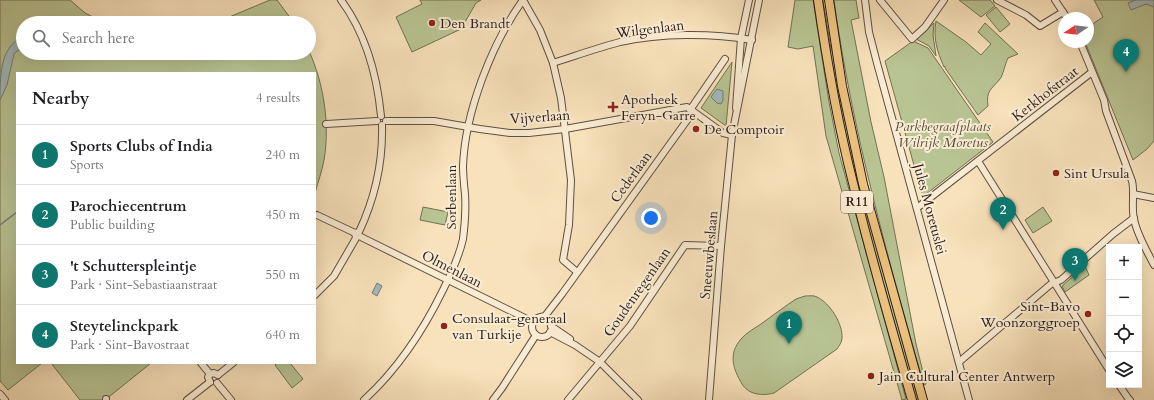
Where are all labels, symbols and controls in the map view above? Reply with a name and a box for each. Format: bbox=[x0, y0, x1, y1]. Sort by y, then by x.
north arrow bbox=[1058, 12, 1094, 48]
place label: Den Brandt bbox=[440, 14, 511, 33]
street label: Wilgenlaan bbox=[614, 15, 685, 43]
search box bbox=[16, 16, 316, 60]
marker: Den Brandt bbox=[427, 18, 437, 28]
icon: search bbox=[30, 27, 52, 49]
text: Search here bbox=[62, 28, 135, 48]
pin: 4 bbox=[1113, 39, 1139, 72]
street label: Kerkhofstraat bbox=[1008, 62, 1083, 126]
text: Nearby bbox=[32, 87, 89, 110]
text: 4 results bbox=[256, 89, 300, 107]
place label: Apotheek Feryn-Garre bbox=[621, 90, 696, 125]
marker: Apotheek Feryn-Garre bbox=[608, 102, 618, 112]
street label: Vijverlaan bbox=[509, 105, 571, 129]
park label: Parkbegraafplaats Wilrijk Moretus bbox=[895, 117, 991, 152]
place label: De Comptoir bbox=[704, 120, 785, 139]
marker: De Comptoir bbox=[691, 124, 701, 134]
text: Sports Clubs of India bbox=[70, 136, 213, 156]
text: 1 bbox=[42, 146, 48, 164]
text: 240 m bbox=[266, 146, 300, 164]
street label: Cederlaan bbox=[606, 147, 656, 207]
text: Sports bbox=[70, 156, 104, 174]
street label: Jules Moretuslei bbox=[908, 159, 951, 257]
street label: Sorbenlaan bbox=[442, 164, 461, 230]
place label: Sint Ursula bbox=[1064, 164, 1130, 183]
marker: Sint Ursula bbox=[1051, 168, 1061, 178]
road number: R11 bbox=[841, 191, 873, 213]
text: Parochiecentrum bbox=[70, 196, 187, 216]
pin: 2 bbox=[990, 197, 1016, 230]
text: 2 bbox=[42, 206, 48, 224]
text: 450 m bbox=[266, 206, 300, 224]
your location bbox=[641, 208, 661, 228]
street label: Sneeuwbeslaan bbox=[696, 210, 722, 300]
text: Public building bbox=[70, 216, 155, 234]
street label: Goudenregenlaan bbox=[599, 243, 675, 341]
map controls bbox=[1106, 244, 1142, 388]
button: + bbox=[1106, 244, 1142, 280]
street label: Olmenlaan bbox=[419, 246, 486, 292]
pin: 3 bbox=[1062, 248, 1088, 281]
text: 't Schutterspleintje bbox=[70, 256, 197, 276]
text: 3 bbox=[42, 266, 48, 284]
text: 550 m bbox=[266, 266, 300, 284]
text: Park · Sint-Sebastiaanstraat bbox=[70, 276, 217, 294]
button: − bbox=[1106, 280, 1142, 316]
place label: Sint-Bavo Woonzorggroep bbox=[979, 297, 1080, 332]
place label: Consulaat-generaal van Turkije bbox=[452, 309, 567, 344]
marker: Sint-Bavo Woonzorggroep bbox=[1083, 309, 1093, 319]
pin: 1 bbox=[776, 311, 802, 344]
text: Steytelinckpark bbox=[70, 316, 179, 336]
button: locate bbox=[1106, 316, 1142, 352]
marker: Consulaat-generaal van Turkije bbox=[439, 321, 449, 331]
text: 4 bbox=[42, 326, 48, 344]
text: 640 m bbox=[266, 326, 300, 344]
text: Park · Sint-Bavostraat bbox=[70, 336, 189, 354]
button: layers bbox=[1106, 352, 1142, 388]
place label: Jain Cultural Center Antwerp bbox=[877, 367, 1055, 386]
marker: Jain Cultural Center Antwerp bbox=[866, 371, 876, 381]

